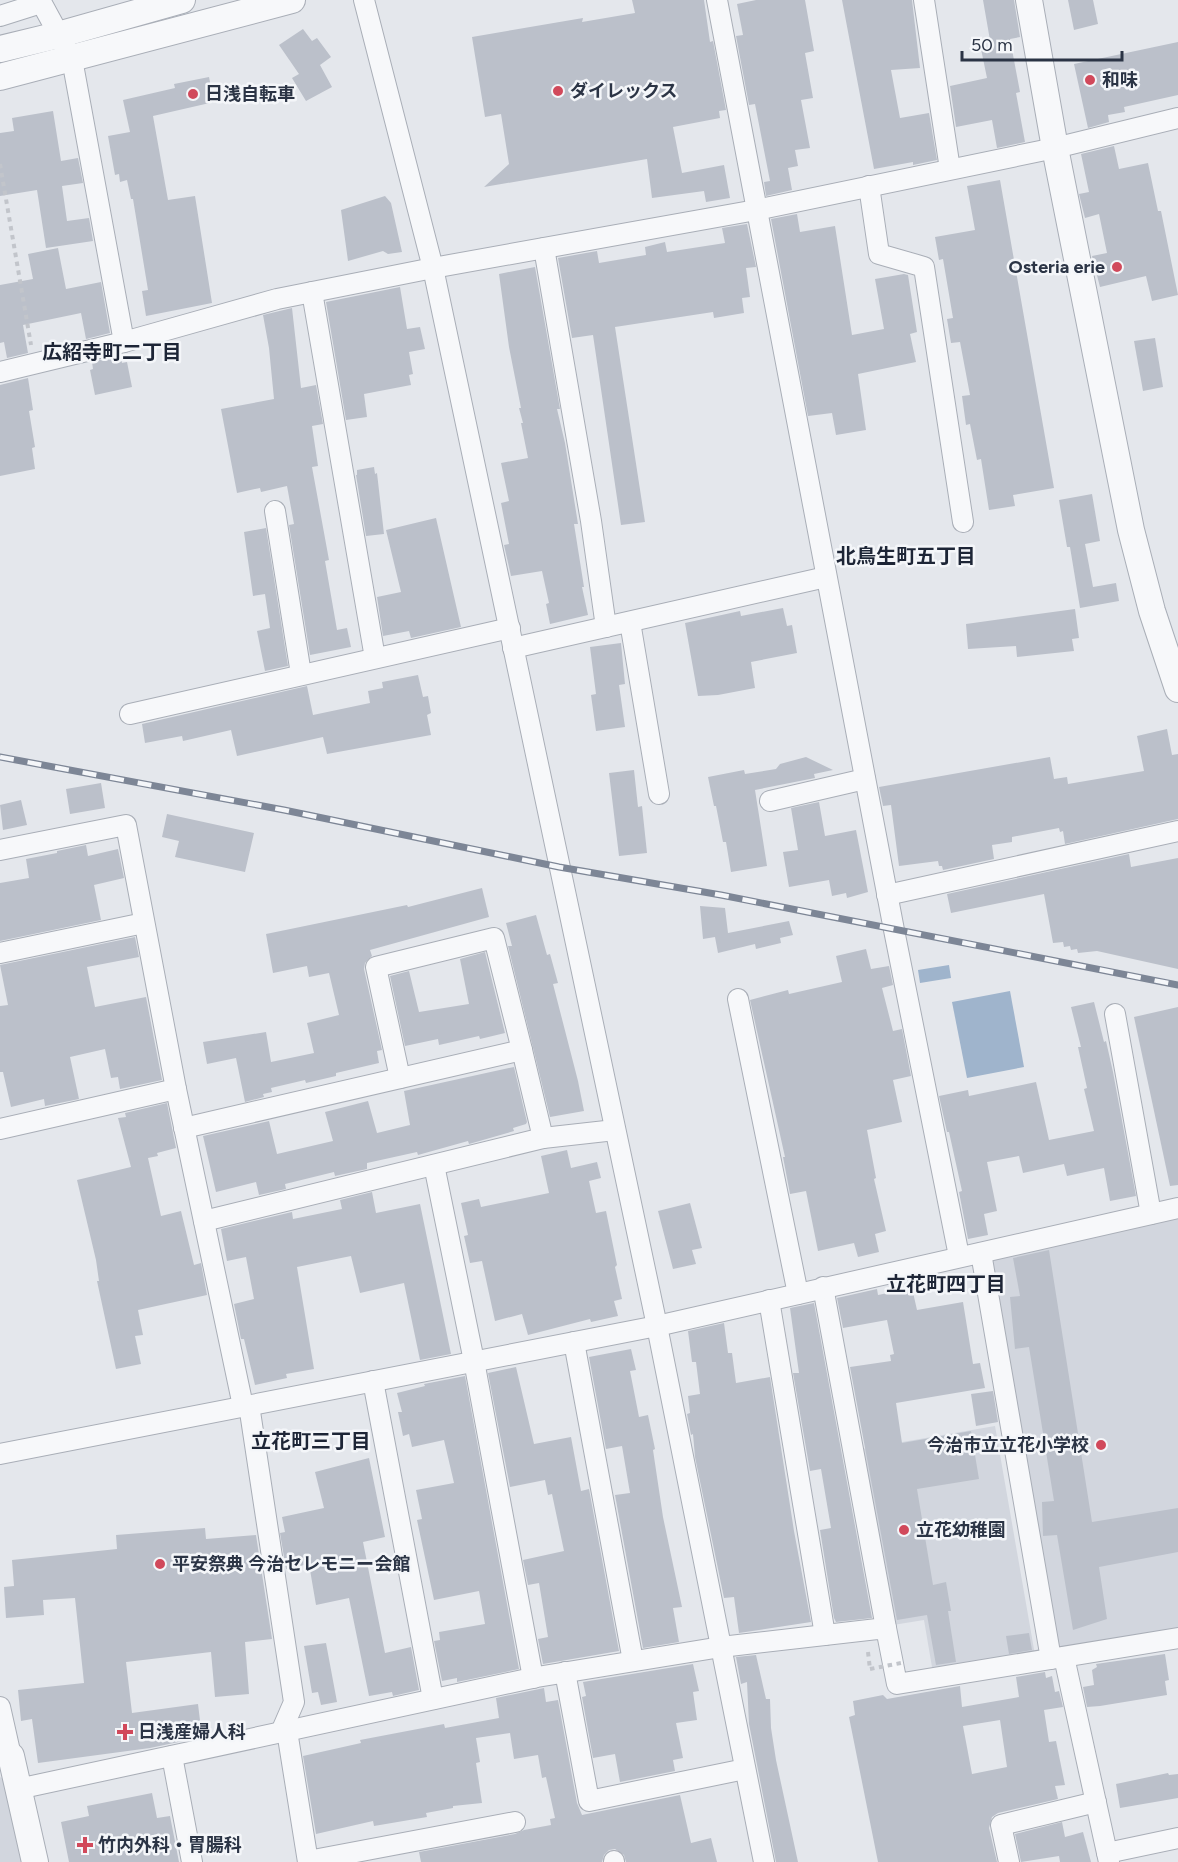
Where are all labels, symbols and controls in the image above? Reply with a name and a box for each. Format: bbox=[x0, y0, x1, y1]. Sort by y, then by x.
scale bar bbox=[962, 24, 1122, 62]
text: 50 m bbox=[971, 34, 1013, 56]
place label: 和味 bbox=[1102, 69, 1138, 91]
marker: 和味 bbox=[1083, 73, 1097, 87]
place label: ダイレックス bbox=[570, 80, 677, 102]
place label: 日浅自転車 bbox=[205, 83, 295, 105]
marker: ダイレックス bbox=[551, 84, 565, 98]
marker: 日浅自転車 bbox=[186, 87, 200, 101]
place label: Osteria erie bbox=[1009, 256, 1105, 278]
marker: Osteria erie bbox=[1110, 260, 1124, 274]
district label: 広紹寺町二丁目 bbox=[42, 340, 182, 364]
district label: 北鳥生町五丁目 bbox=[836, 544, 976, 568]
district label: 立花町四丁目 bbox=[886, 1272, 1006, 1296]
district label: 立花町三丁目 bbox=[251, 1429, 371, 1453]
place label: 今治市立立花小学校 bbox=[927, 1434, 1089, 1456]
marker: 今治市立立花小学校 bbox=[1094, 1438, 1108, 1452]
place label: 立花幼稚園 bbox=[916, 1519, 1006, 1541]
marker: 立花幼稚園 bbox=[897, 1523, 911, 1537]
place label: 平安祭典 今治セレモニー会館 bbox=[172, 1553, 410, 1575]
marker: 平安祭典 今治セレモニー会館 bbox=[153, 1557, 167, 1571]
place label: 日浅産婦人科 bbox=[138, 1721, 246, 1743]
marker: 日浅産婦人科 bbox=[116, 1723, 134, 1741]
place label: 竹内外科・胃腸科 bbox=[98, 1834, 242, 1856]
marker: 竹内外科・胃腸科 bbox=[76, 1836, 94, 1854]

